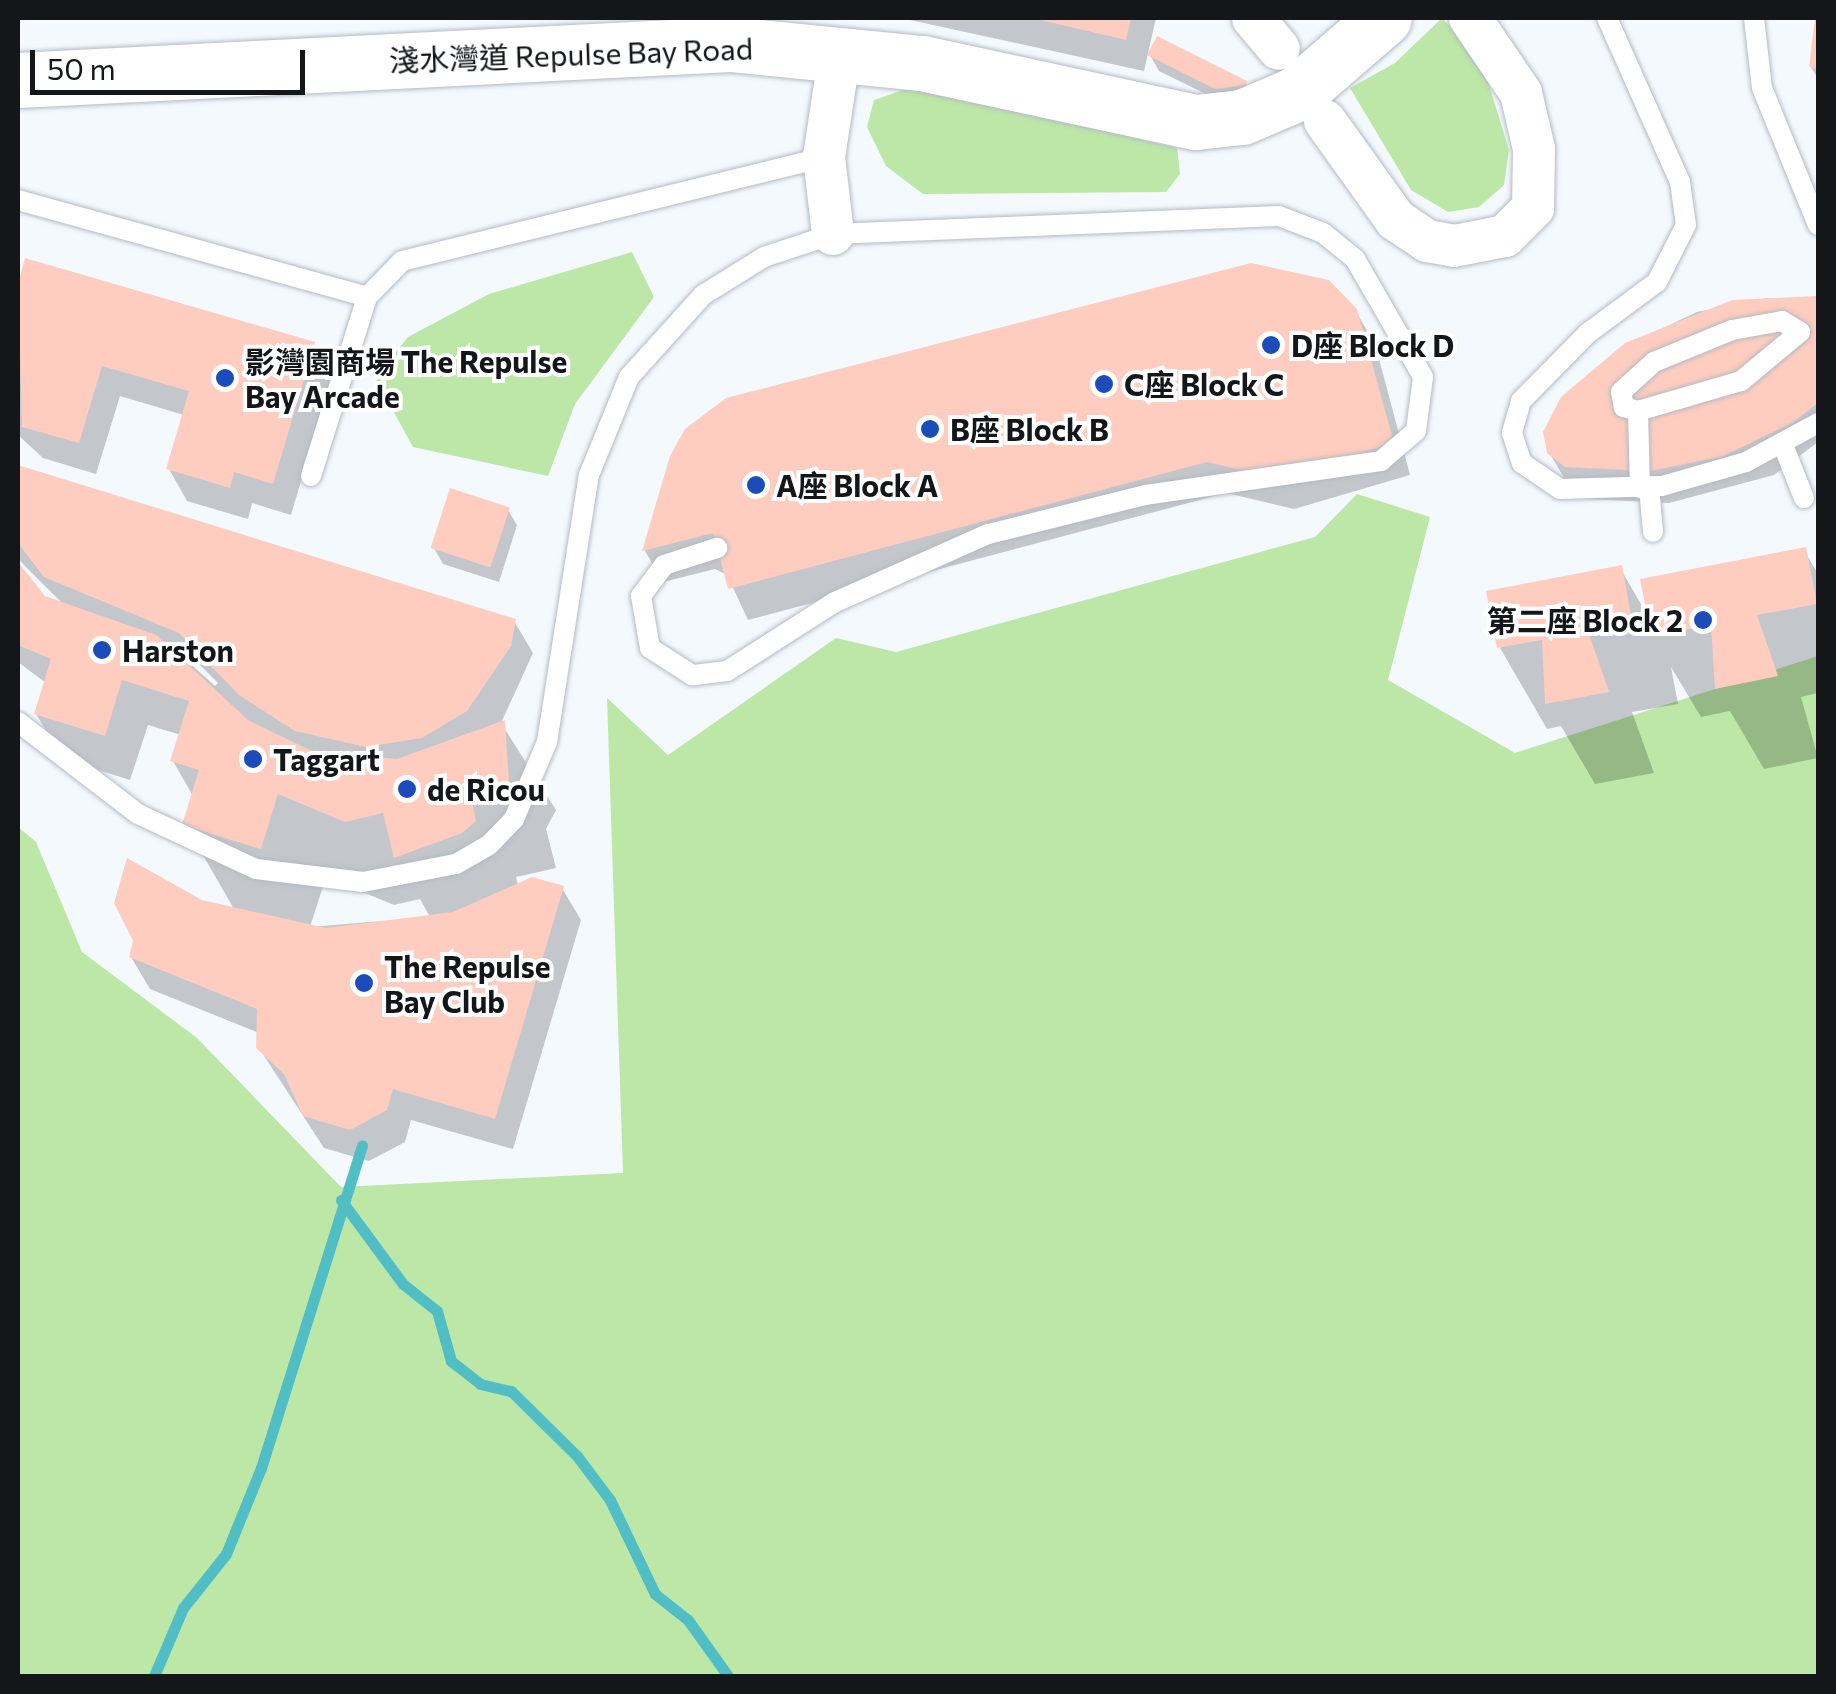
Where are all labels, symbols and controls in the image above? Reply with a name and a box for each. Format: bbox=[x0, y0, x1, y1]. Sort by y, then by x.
scale bar bbox=[35, 30, 310, 92]
street label: 淺水灣道 Repulse Bay Road bbox=[388, 30, 754, 78]
text: 50 m bbox=[47, 49, 116, 86]
place label: D座 Block D bbox=[1291, 327, 1454, 363]
marker: D座 Block D bbox=[1260, 334, 1282, 356]
place label: 影灣園商場 The Repulse Bay Arcade bbox=[245, 343, 567, 414]
place label: C座 Block C bbox=[1124, 366, 1284, 402]
marker: 影灣園商場 The Repulse Bay Arcade bbox=[214, 367, 236, 389]
marker: C座 Block C bbox=[1093, 373, 1115, 395]
place label: B座 Block B bbox=[950, 411, 1109, 447]
marker: B座 Block B bbox=[919, 418, 941, 440]
place label: A座 Block A bbox=[776, 467, 938, 503]
marker: A座 Block A bbox=[745, 474, 767, 496]
place label: 第二座 Block 2 bbox=[1487, 602, 1683, 638]
marker: 第二座 Block 2 bbox=[1692, 609, 1714, 631]
place label: Harston bbox=[122, 632, 234, 668]
marker: Harston bbox=[91, 639, 113, 661]
place label: Taggart bbox=[273, 741, 380, 777]
marker: Taggart bbox=[242, 748, 264, 770]
place label: de Ricou bbox=[427, 771, 545, 807]
marker: de Ricou bbox=[396, 778, 418, 800]
place label: The Repulse Bay Club bbox=[384, 948, 551, 1018]
marker: The Repulse Bay Club bbox=[353, 972, 375, 994]

